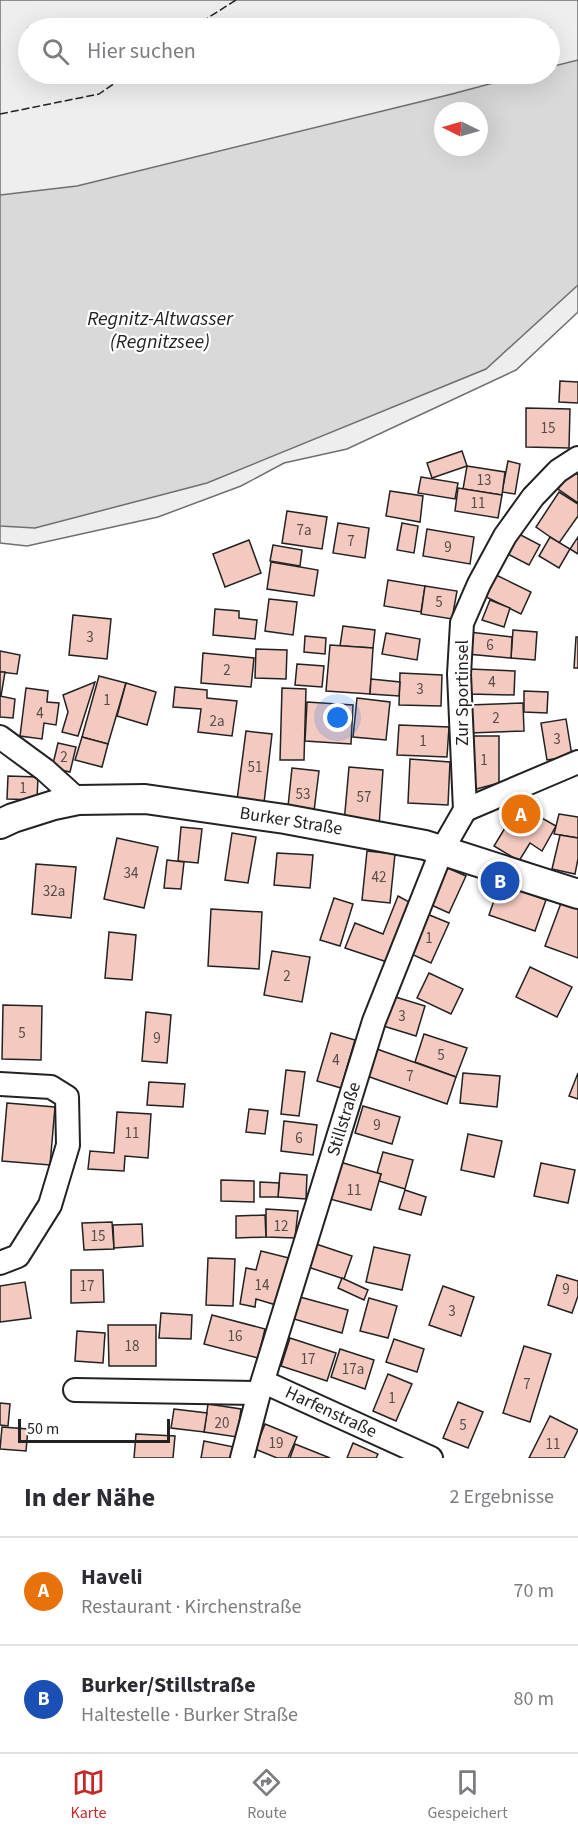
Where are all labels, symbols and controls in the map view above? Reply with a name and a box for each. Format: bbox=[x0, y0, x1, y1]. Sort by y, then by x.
search box bbox=[18, 18, 560, 84]
icon: search bbox=[39, 35, 72, 68]
text: Hier suchen bbox=[87, 35, 196, 67]
north arrow bbox=[434, 102, 488, 156]
water label: Regnitz-Altwasser (Regnitzsee) bbox=[87, 305, 234, 356]
house number: 15 bbox=[541, 418, 555, 439]
house number: 13 bbox=[477, 470, 491, 491]
house number: 11 bbox=[471, 493, 485, 514]
house number: 7a bbox=[296, 520, 312, 541]
house number: 7 bbox=[347, 531, 355, 552]
house number: 9 bbox=[444, 537, 452, 558]
house number: 5 bbox=[435, 592, 443, 613]
house number: 3 bbox=[86, 627, 94, 648]
house number: 6 bbox=[486, 635, 494, 656]
street label: Zur Sportinsel bbox=[450, 640, 475, 746]
house number: 2 bbox=[223, 660, 231, 681]
house number: 4 bbox=[488, 672, 496, 693]
house number: 3 bbox=[416, 679, 424, 700]
house number: 1 bbox=[103, 690, 111, 711]
house number: 4 bbox=[36, 703, 44, 724]
your location bbox=[323, 703, 352, 732]
house number: 2 bbox=[492, 708, 500, 729]
house number: 2a bbox=[209, 711, 225, 732]
house number: 3 bbox=[553, 729, 561, 750]
house number: 1 bbox=[419, 731, 427, 752]
house number: 2 bbox=[60, 747, 68, 768]
house number: 1 bbox=[480, 750, 488, 771]
house number: 51 bbox=[248, 757, 262, 778]
house number: 1 bbox=[19, 778, 27, 799]
house number: 53 bbox=[296, 784, 310, 805]
house number: 57 bbox=[357, 787, 371, 808]
pin: A bbox=[502, 792, 540, 836]
street label: Burker Straße bbox=[238, 801, 344, 841]
pin: B bbox=[480, 858, 520, 904]
house number: 34 bbox=[124, 863, 139, 884]
house number: 42 bbox=[372, 867, 386, 888]
house number: 32a bbox=[43, 881, 65, 902]
house number: 1 bbox=[425, 928, 433, 949]
house number: 2 bbox=[283, 966, 291, 987]
house number: 3 bbox=[398, 1006, 406, 1027]
house number: 5 bbox=[18, 1023, 26, 1044]
house number: 9 bbox=[153, 1028, 161, 1049]
house number: 5 bbox=[437, 1045, 445, 1066]
house number: 4 bbox=[332, 1050, 340, 1071]
house number: 7 bbox=[406, 1066, 414, 1087]
street label: Stillstraße bbox=[321, 1079, 367, 1159]
house number: 9 bbox=[373, 1115, 381, 1136]
house number: 11 bbox=[125, 1123, 139, 1144]
house number: 6 bbox=[295, 1128, 303, 1149]
house number: 11 bbox=[347, 1180, 361, 1201]
house number: 12 bbox=[274, 1216, 288, 1237]
house number: 15 bbox=[91, 1226, 105, 1247]
house number: 14 bbox=[255, 1275, 270, 1296]
house number: 17 bbox=[80, 1276, 94, 1297]
house number: 9 bbox=[562, 1279, 570, 1300]
house number: 3 bbox=[448, 1301, 456, 1322]
house number: 16 bbox=[228, 1326, 242, 1347]
house number: 18 bbox=[125, 1336, 139, 1357]
house number: 17 bbox=[301, 1349, 315, 1370]
house number: 17a bbox=[342, 1359, 364, 1380]
house number: 7 bbox=[523, 1374, 531, 1395]
street label: Harfenstraße bbox=[281, 1380, 381, 1444]
house number: 1 bbox=[388, 1388, 396, 1409]
house number: 20 bbox=[215, 1413, 229, 1434]
house number: 5 bbox=[459, 1415, 467, 1436]
scale bar bbox=[18, 1416, 170, 1444]
text: 50 m bbox=[27, 1418, 59, 1440]
house number: 19 bbox=[269, 1433, 283, 1454]
house number: 11 bbox=[546, 1434, 560, 1455]
text: In der Nähe bbox=[24, 1479, 155, 1516]
text: 2 Ergebnisse bbox=[449, 1483, 554, 1511]
text: Haveli bbox=[81, 1561, 143, 1593]
text: A bbox=[38, 1577, 49, 1605]
text: 70 m bbox=[514, 1577, 554, 1605]
text: Restaurant · Kirchenstraße bbox=[81, 1593, 301, 1621]
text: Burker/Stillstraße bbox=[81, 1669, 256, 1701]
text: B bbox=[37, 1685, 50, 1713]
text: 80 m bbox=[514, 1685, 554, 1713]
text: Haltestelle · Burker Straße bbox=[81, 1701, 298, 1729]
tab: Karte bbox=[70, 1766, 106, 1824]
tab: Route bbox=[247, 1766, 287, 1824]
tab: Gespeichert bbox=[427, 1766, 508, 1824]

